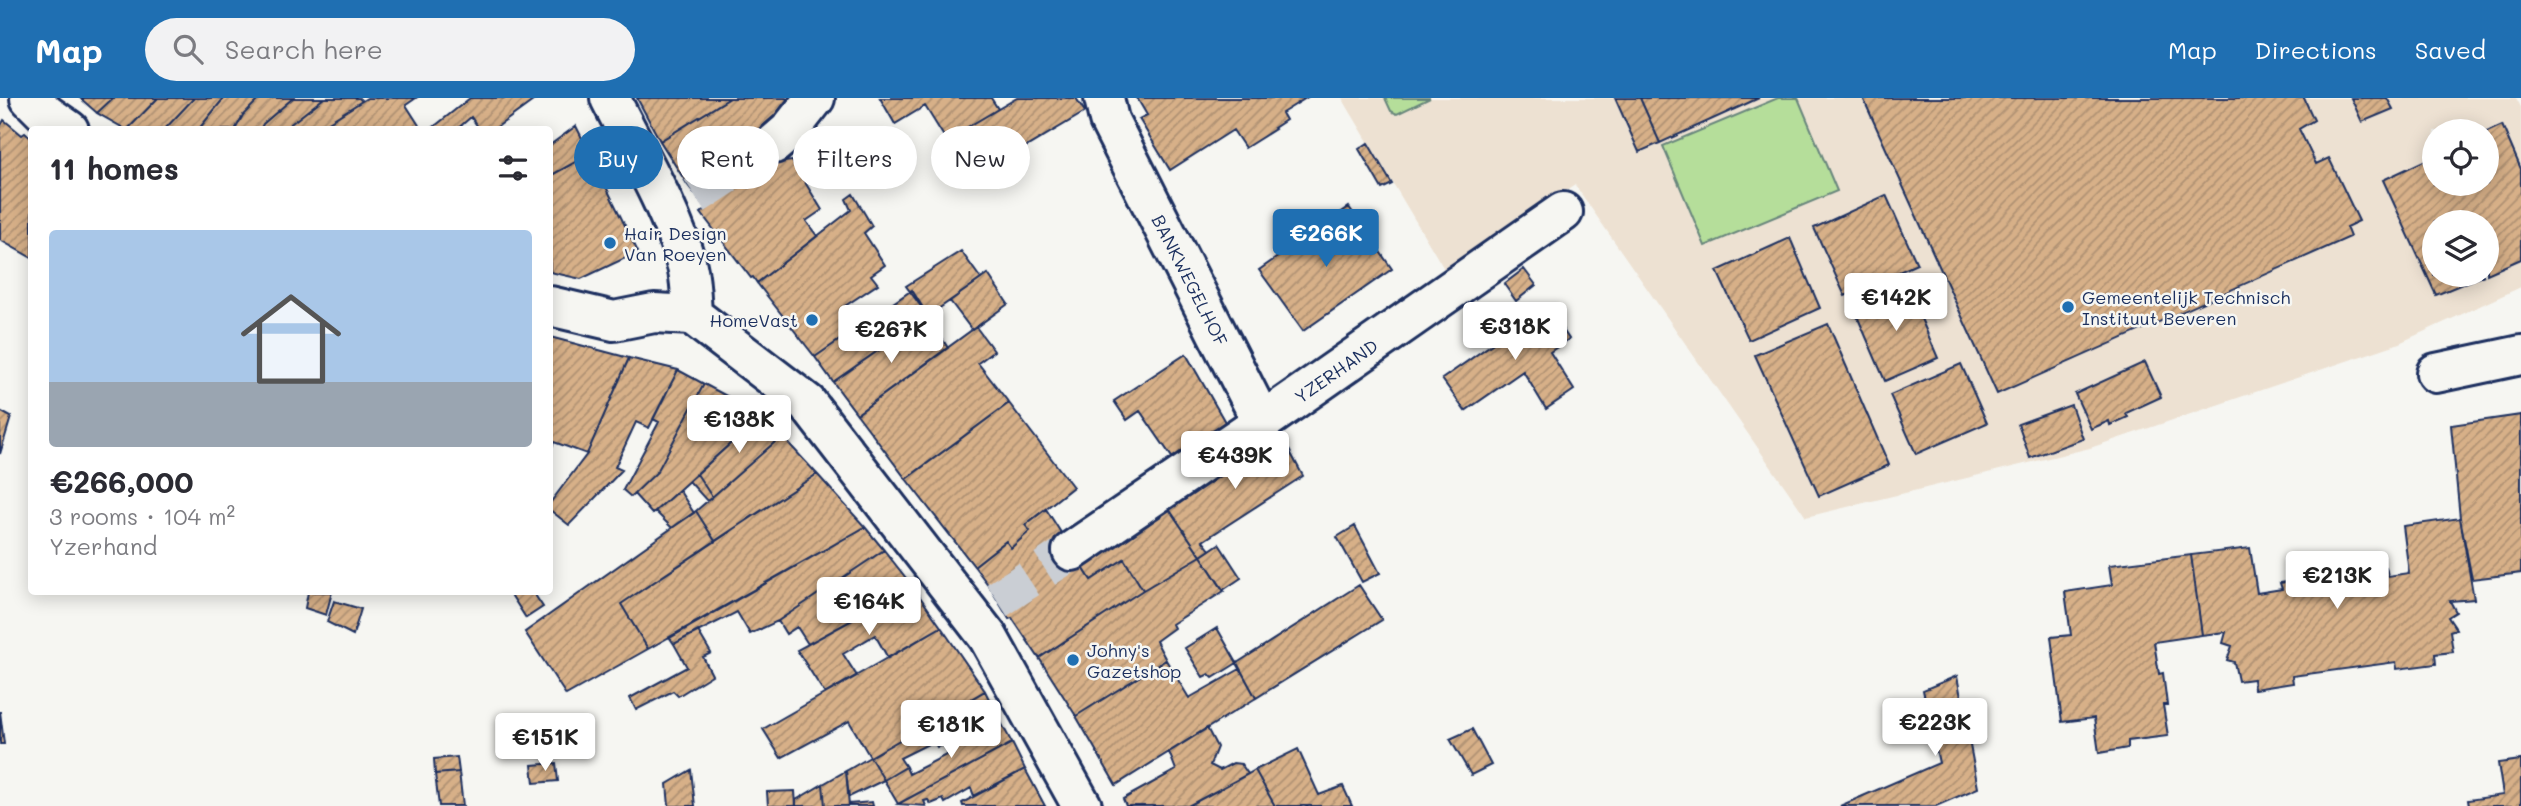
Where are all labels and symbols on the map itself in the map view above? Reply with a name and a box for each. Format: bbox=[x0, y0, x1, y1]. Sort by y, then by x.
pin: €266K bbox=[1277, 209, 1375, 269]
street label: BANKWEGELHOF bbox=[1147, 210, 1233, 350]
place label: Hair Design Van Roeyen bbox=[624, 221, 727, 266]
marker: Hair Design Van Roeyen bbox=[602, 235, 618, 251]
pin: €142K bbox=[1847, 274, 1945, 333]
place label: Gemeentelijk Technisch Instituut Beveren bbox=[2082, 285, 2290, 330]
marker: Gemeentelijk Technisch Instituut Beveren bbox=[2060, 299, 2076, 315]
pin: €318K bbox=[1466, 302, 1564, 362]
pin: €267K bbox=[842, 306, 940, 365]
place label: HomeVast bbox=[710, 308, 798, 332]
marker: HomeVast bbox=[804, 312, 820, 328]
street label: YZERHAND bbox=[1290, 333, 1382, 409]
pin: €138K bbox=[690, 396, 788, 455]
pin: €439K bbox=[1186, 432, 1284, 491]
pin: €213K bbox=[2288, 552, 2386, 611]
pin: €164K bbox=[820, 578, 918, 637]
place label: Johny's Gazetshop bbox=[1087, 638, 1181, 683]
marker: Johny's Gazetshop bbox=[1065, 652, 1081, 668]
pin: €223K bbox=[1886, 698, 1984, 758]
pin: €181K bbox=[902, 700, 1000, 760]
pin: €151K bbox=[496, 714, 594, 773]

